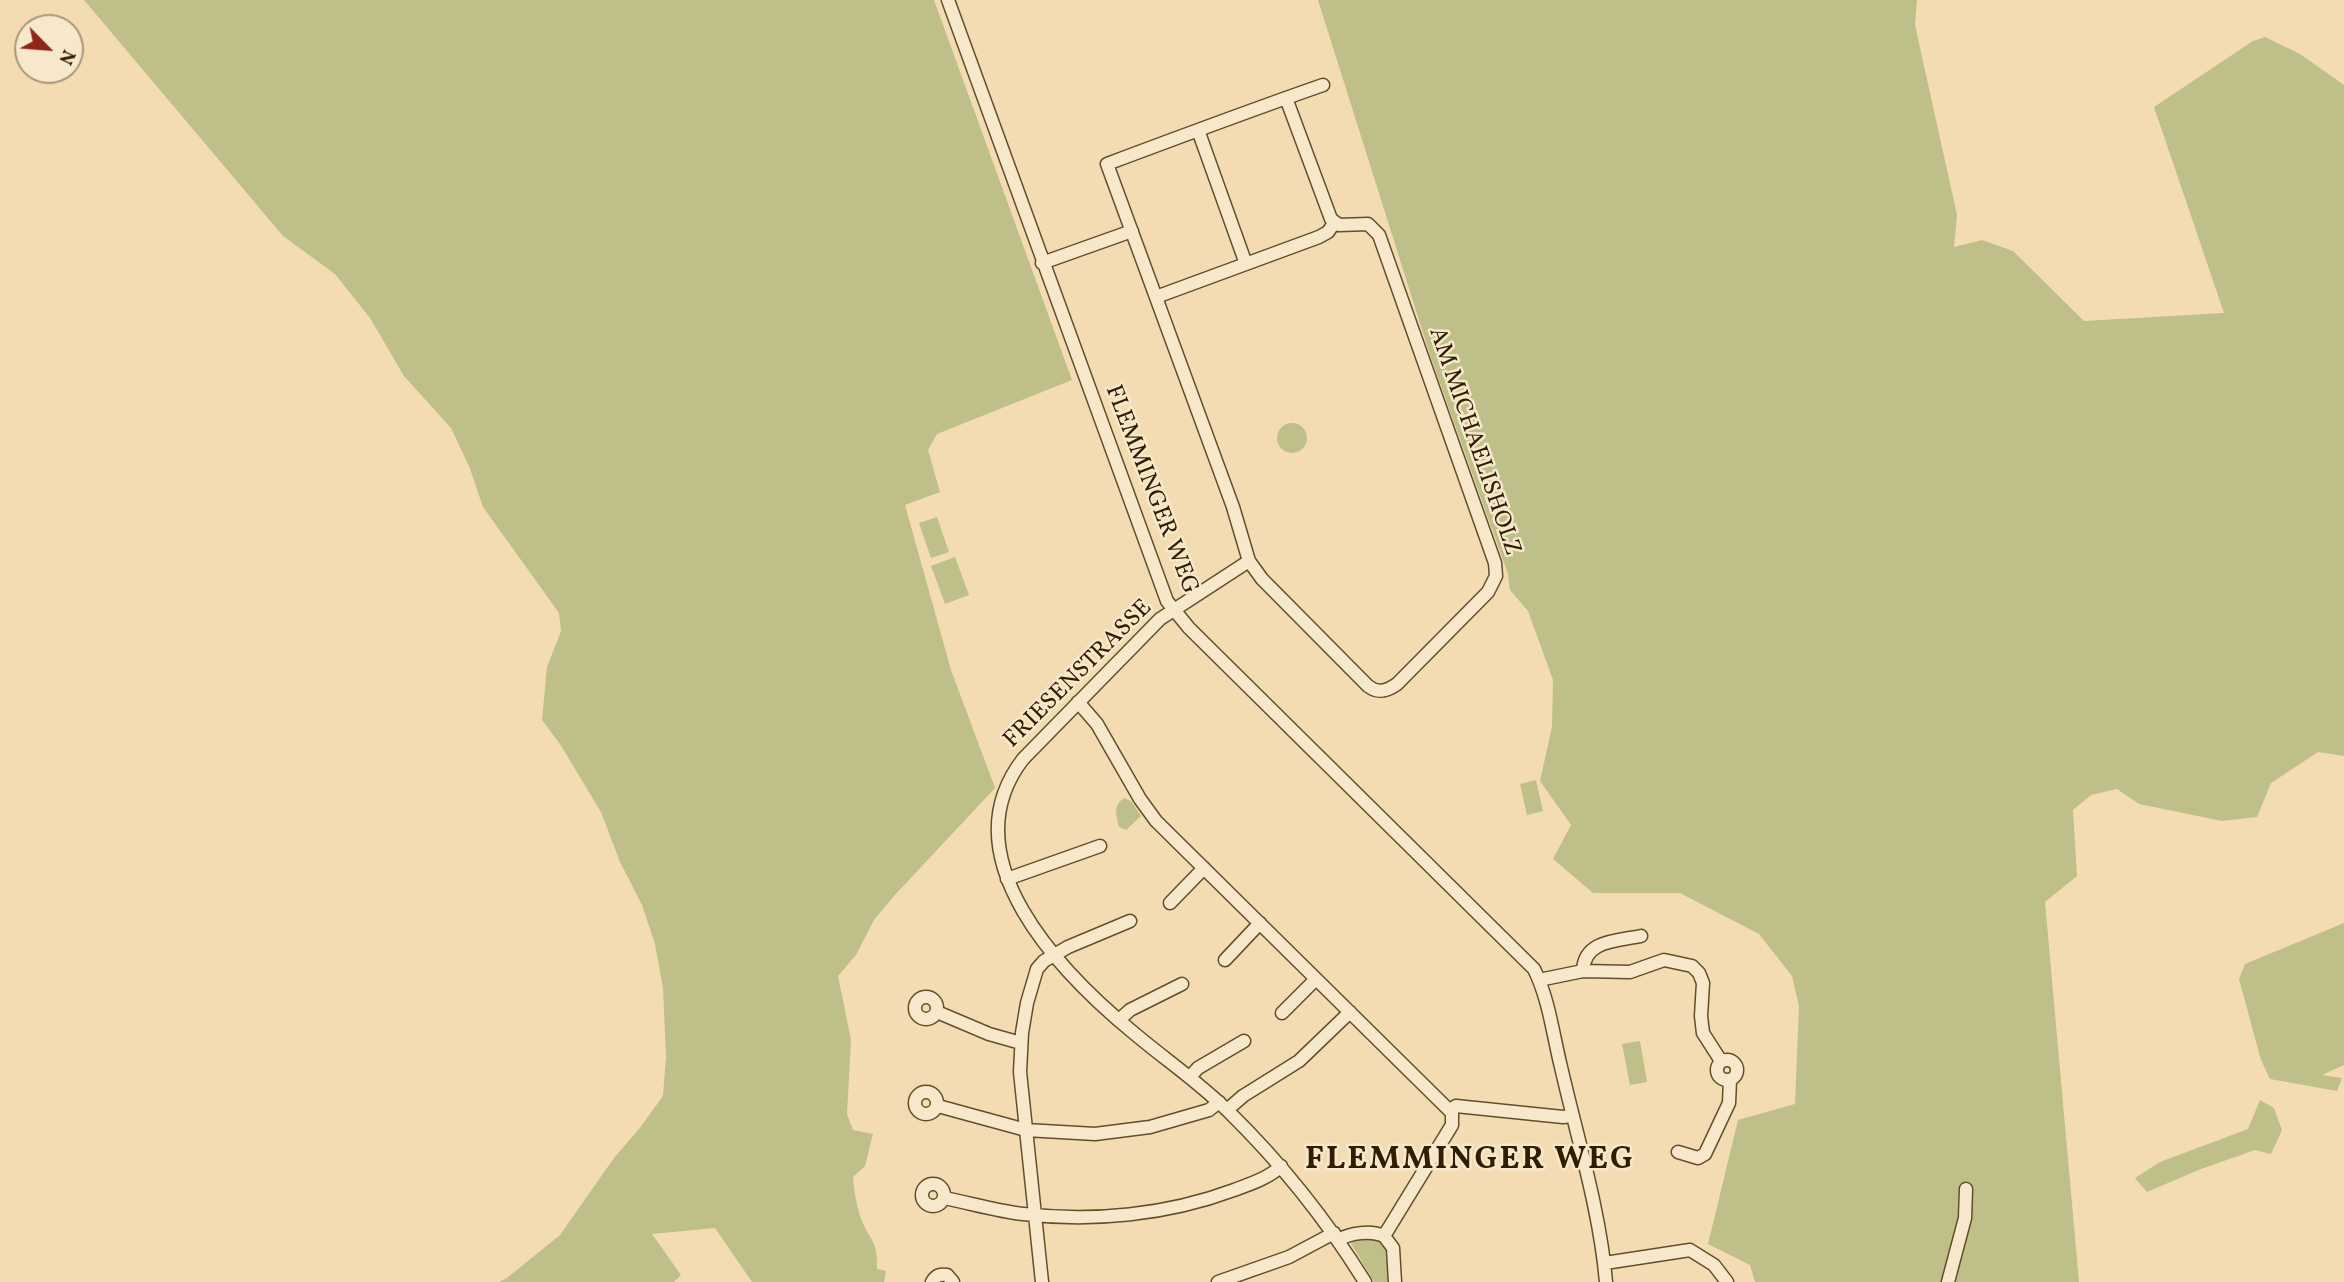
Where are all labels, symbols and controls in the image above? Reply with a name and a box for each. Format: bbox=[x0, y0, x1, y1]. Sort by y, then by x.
north arrow bbox=[14, 14, 84, 84]
text: N bbox=[52, 45, 81, 69]
street label: AM MICHAELISHOLZ bbox=[1420, 324, 1526, 560]
street label: FLEMMINGER WEG bbox=[1097, 381, 1203, 599]
street label: FRIESENSTRASSE bbox=[999, 595, 1159, 755]
district label: FLEMMINGER WEG bbox=[1307, 1143, 1633, 1181]

